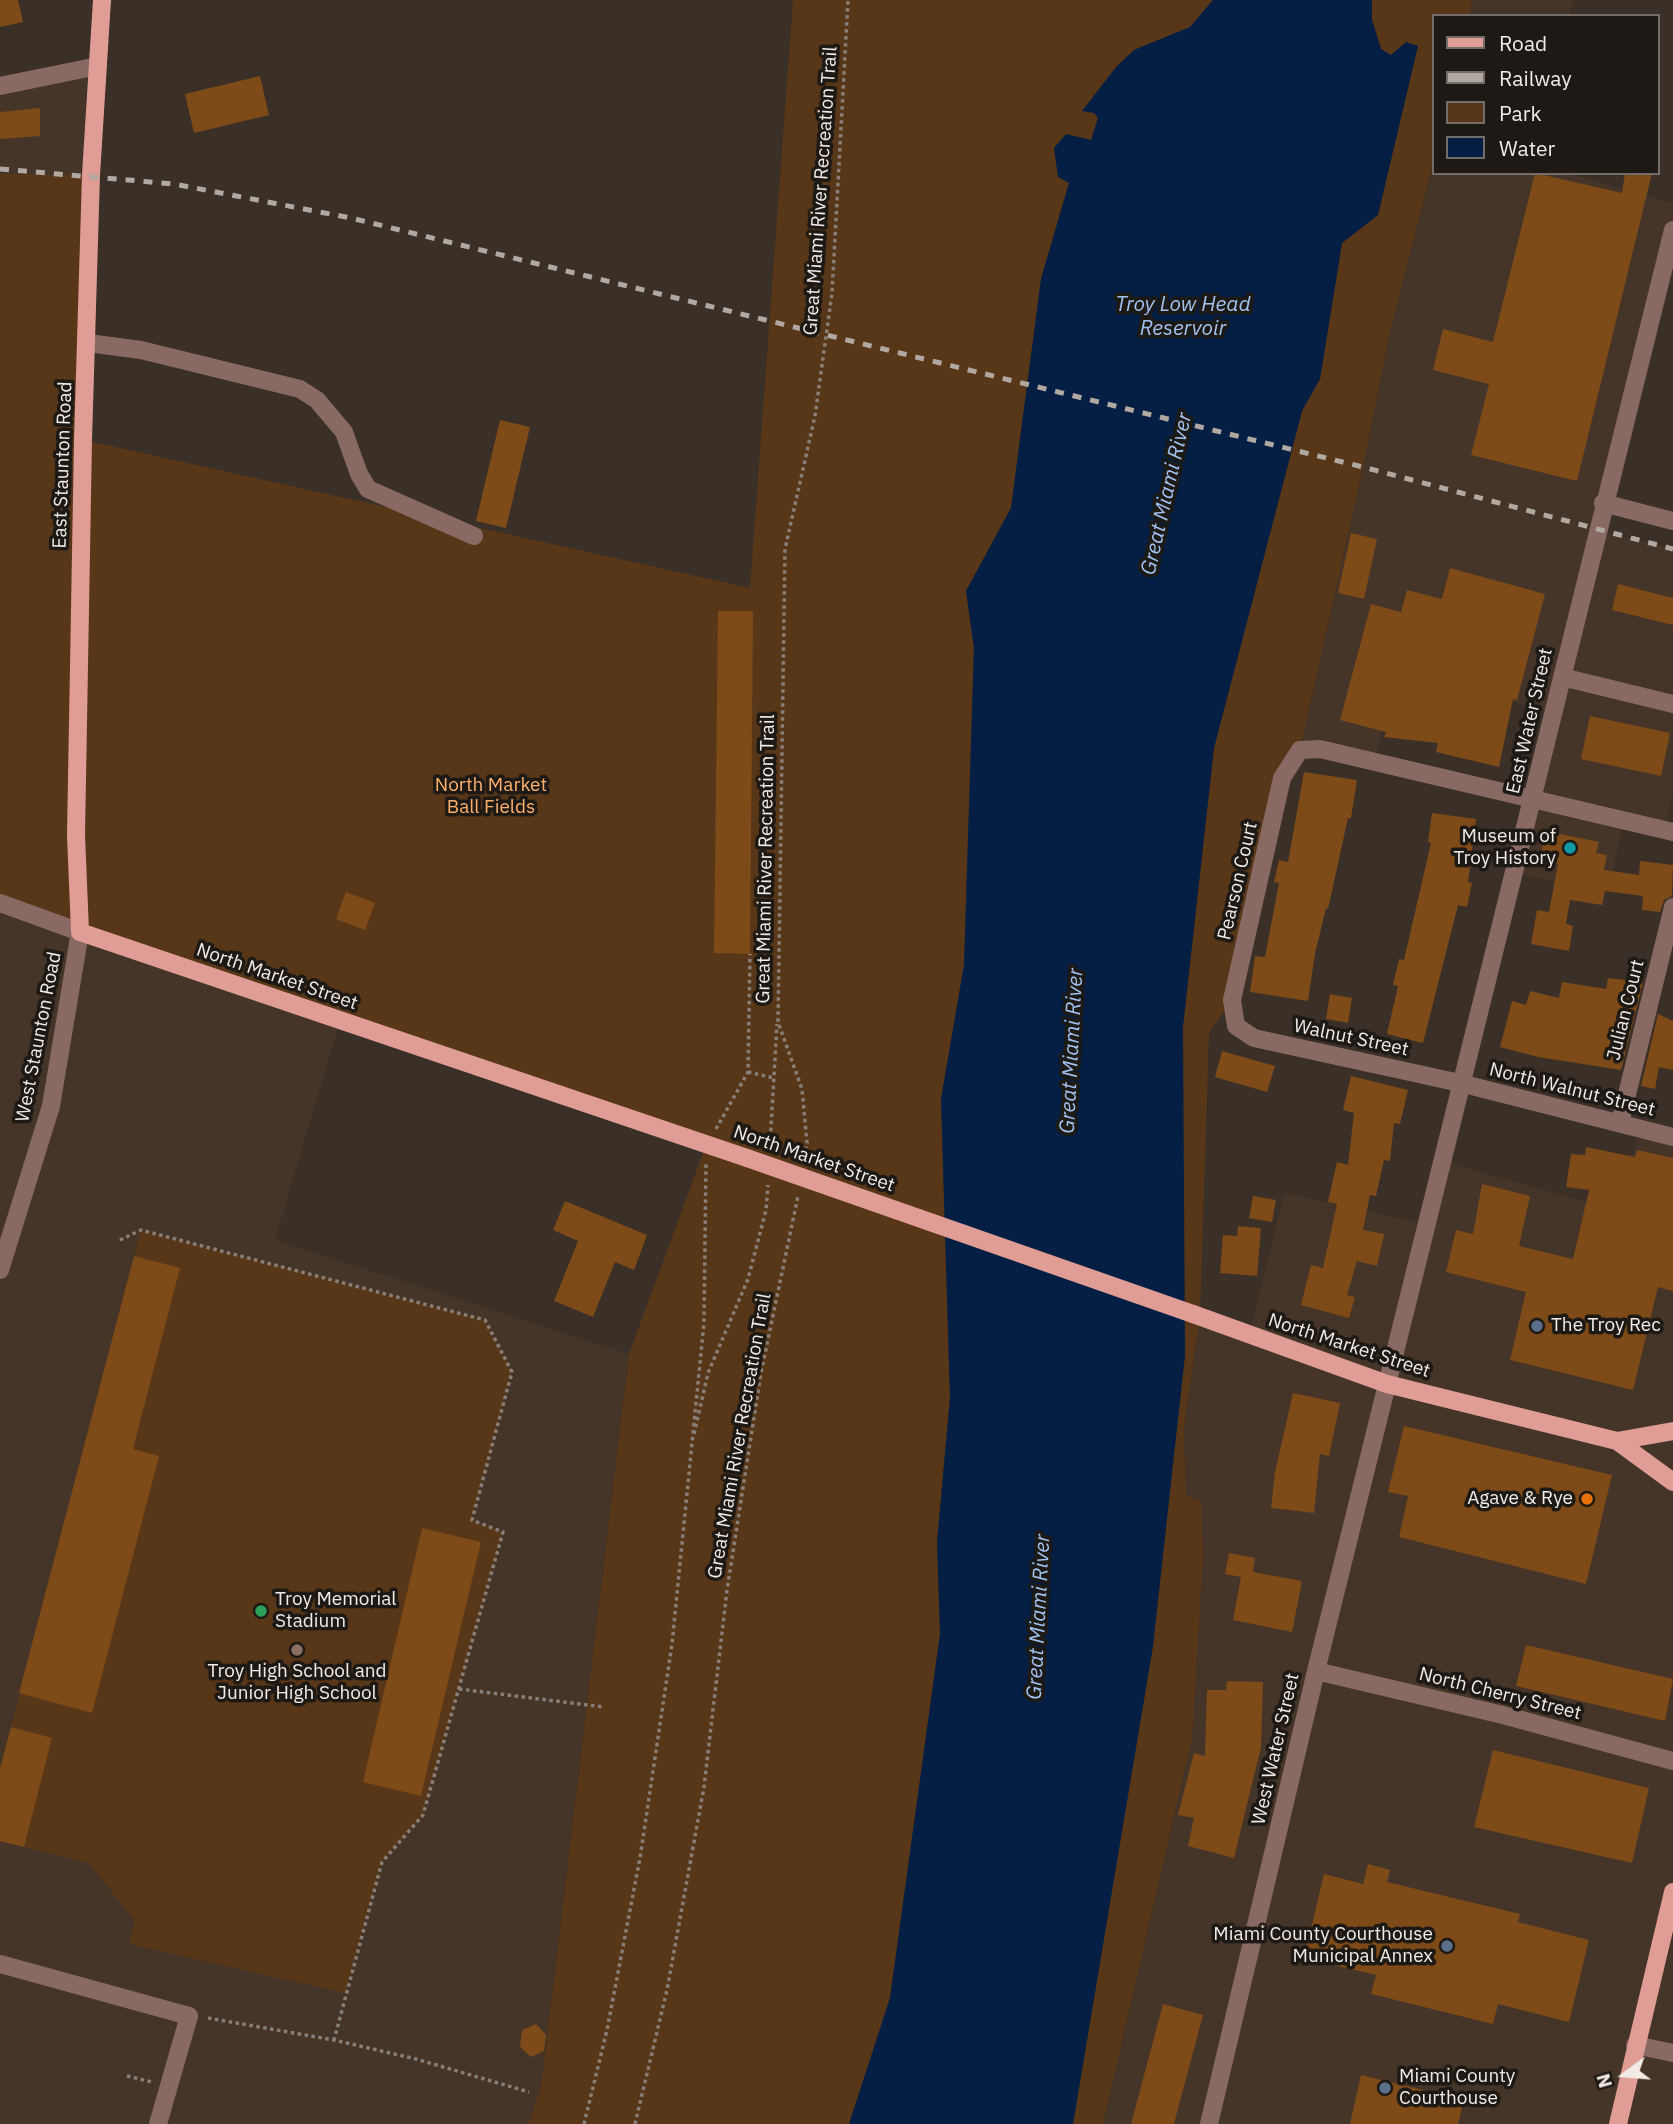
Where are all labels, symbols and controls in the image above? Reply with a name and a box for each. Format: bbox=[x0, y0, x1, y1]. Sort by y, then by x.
legend bbox=[1432, 14, 1659, 175]
text: Road bbox=[1499, 29, 1547, 57]
street label: Great Miami River Recreation Trail bbox=[800, 46, 842, 336]
text: Railway bbox=[1499, 64, 1572, 92]
text: Park bbox=[1499, 99, 1542, 127]
text: Water bbox=[1499, 134, 1555, 162]
water label: Troy Low Head Reservoir bbox=[1115, 292, 1251, 342]
street label: East Staunton Road bbox=[49, 381, 77, 549]
water label: Great Miami River bbox=[1136, 410, 1198, 578]
street label: East Water Street bbox=[1502, 646, 1558, 796]
street label: Great Miami River Recreation Trail bbox=[752, 714, 780, 1004]
park label: North Market Ball Fields bbox=[435, 775, 547, 819]
street label: Pearson Court bbox=[1213, 820, 1263, 942]
place label: Museum of Troy History bbox=[1453, 826, 1556, 870]
marker: Museum of Troy History bbox=[1562, 840, 1578, 856]
street label: North Market Street bbox=[193, 939, 361, 1015]
street label: West Staunton Road bbox=[11, 950, 67, 1124]
street label: Julian Court bbox=[1603, 957, 1649, 1063]
water label: Great Miami River bbox=[1055, 968, 1089, 1134]
street label: Walnut Street bbox=[1291, 1015, 1411, 1061]
street label: North Walnut Street bbox=[1487, 1058, 1657, 1122]
street label: North Market Street bbox=[730, 1121, 898, 1197]
street label: Great Miami River Recreation Trail bbox=[704, 1291, 776, 1581]
street label: North Market Street bbox=[1265, 1309, 1433, 1383]
place label: The Troy Rec bbox=[1551, 1315, 1661, 1337]
marker: The Troy Rec bbox=[1529, 1318, 1545, 1334]
place label: Agave & Rye bbox=[1467, 1488, 1573, 1510]
marker: Agave & Rye bbox=[1579, 1491, 1595, 1507]
water label: Great Miami River bbox=[1022, 1534, 1056, 1700]
place label: Troy Memorial Stadium bbox=[275, 1589, 397, 1633]
marker: Troy Memorial Stadium bbox=[253, 1603, 269, 1619]
marker: Troy High School and Junior High School bbox=[289, 1642, 305, 1658]
place label: Troy High School and Junior High School bbox=[207, 1661, 387, 1705]
street label: North Cherry Street bbox=[1417, 1663, 1583, 1725]
street label: West Water Street bbox=[1247, 1671, 1305, 1827]
place label: Miami County Courthouse Municipal Annex bbox=[1213, 1924, 1433, 1968]
marker: Miami County Courthouse Municipal Annex bbox=[1439, 1938, 1455, 1954]
north arrow bbox=[1589, 2040, 1659, 2110]
place label: Miami County Courthouse bbox=[1399, 2066, 1515, 2110]
text: N bbox=[1590, 2071, 1617, 2091]
marker: Miami County Courthouse bbox=[1377, 2080, 1393, 2096]

